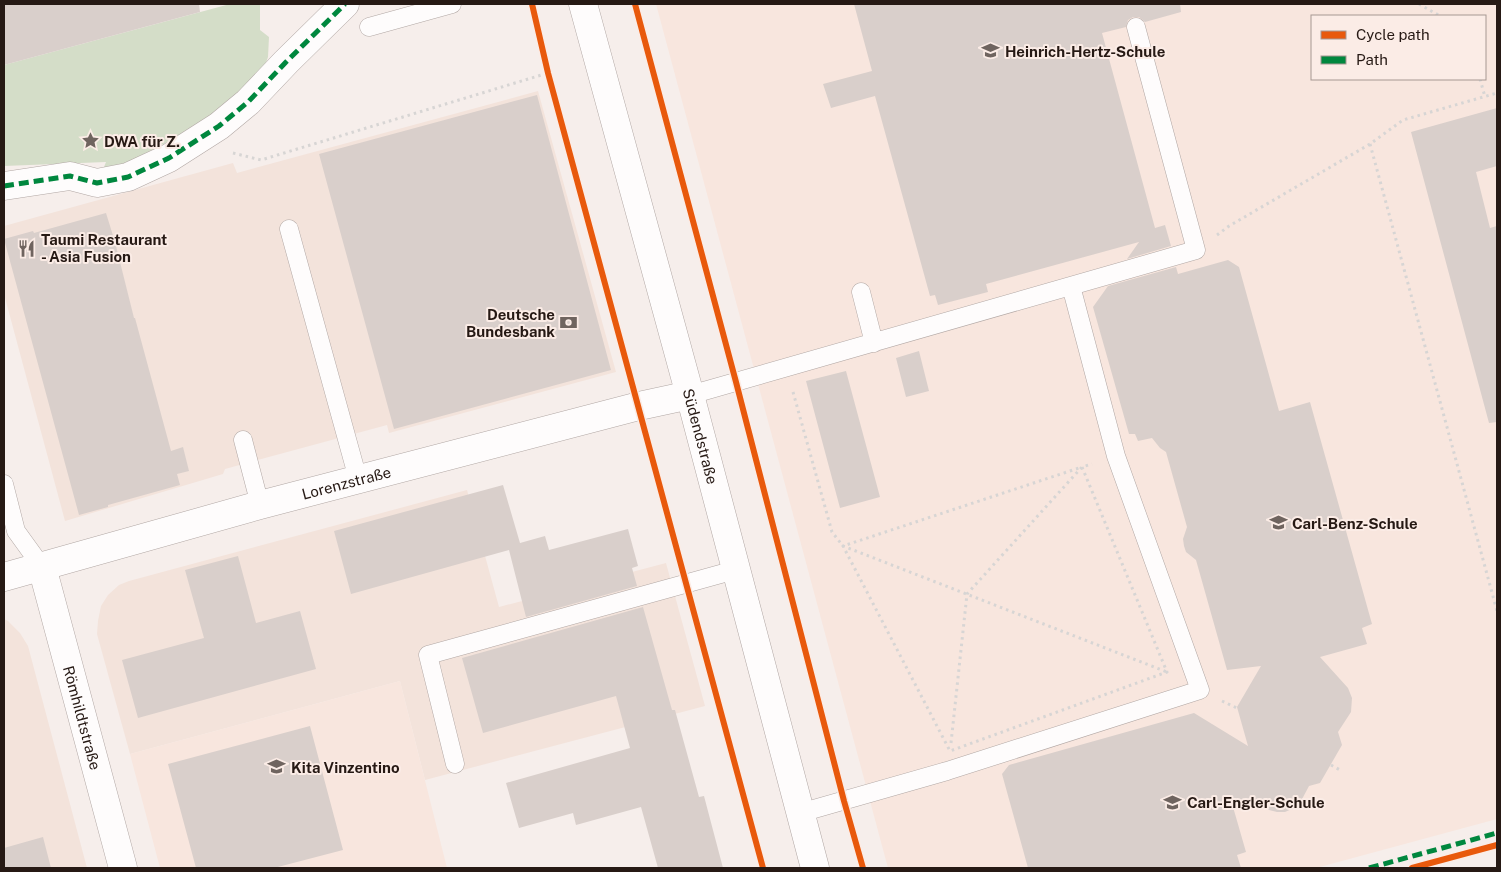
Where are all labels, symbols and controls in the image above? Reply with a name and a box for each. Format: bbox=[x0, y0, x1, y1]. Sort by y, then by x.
legend bbox=[1311, 15, 1486, 80]
text: Cycle path bbox=[1356, 26, 1430, 43]
school or university icon: Heinrich-Hertz-Schule bbox=[981, 41, 1001, 61]
place label: Heinrich-Hertz-Schule bbox=[1005, 43, 1165, 60]
text: Path bbox=[1356, 51, 1388, 68]
place icon: DWA für Z. bbox=[80, 131, 100, 151]
place label: DWA für Z. bbox=[104, 133, 180, 150]
place label: Taumi Restaurant - Asia Fusion bbox=[41, 231, 167, 265]
restaurant icon: Taumi Restaurant - Asia Fusion bbox=[17, 238, 37, 258]
place label: Deutsche Bundesbank bbox=[466, 306, 555, 340]
bank icon: Deutsche Bundesbank bbox=[559, 313, 579, 333]
street label: Südendstraße bbox=[680, 386, 722, 486]
street label: Lorenzstraße bbox=[300, 463, 393, 502]
school or university icon: Carl-Benz-Schule bbox=[1268, 513, 1288, 533]
place label: Carl-Benz-Schule bbox=[1292, 515, 1418, 532]
street label: Römhildtstraße bbox=[60, 664, 105, 772]
school or university icon: Kita Vinzentino bbox=[267, 757, 287, 777]
place label: Kita Vinzentino bbox=[291, 759, 400, 776]
school or university icon: Carl-Engler-Schule bbox=[1163, 792, 1183, 812]
place label: Carl-Engler-Schule bbox=[1187, 794, 1325, 811]

